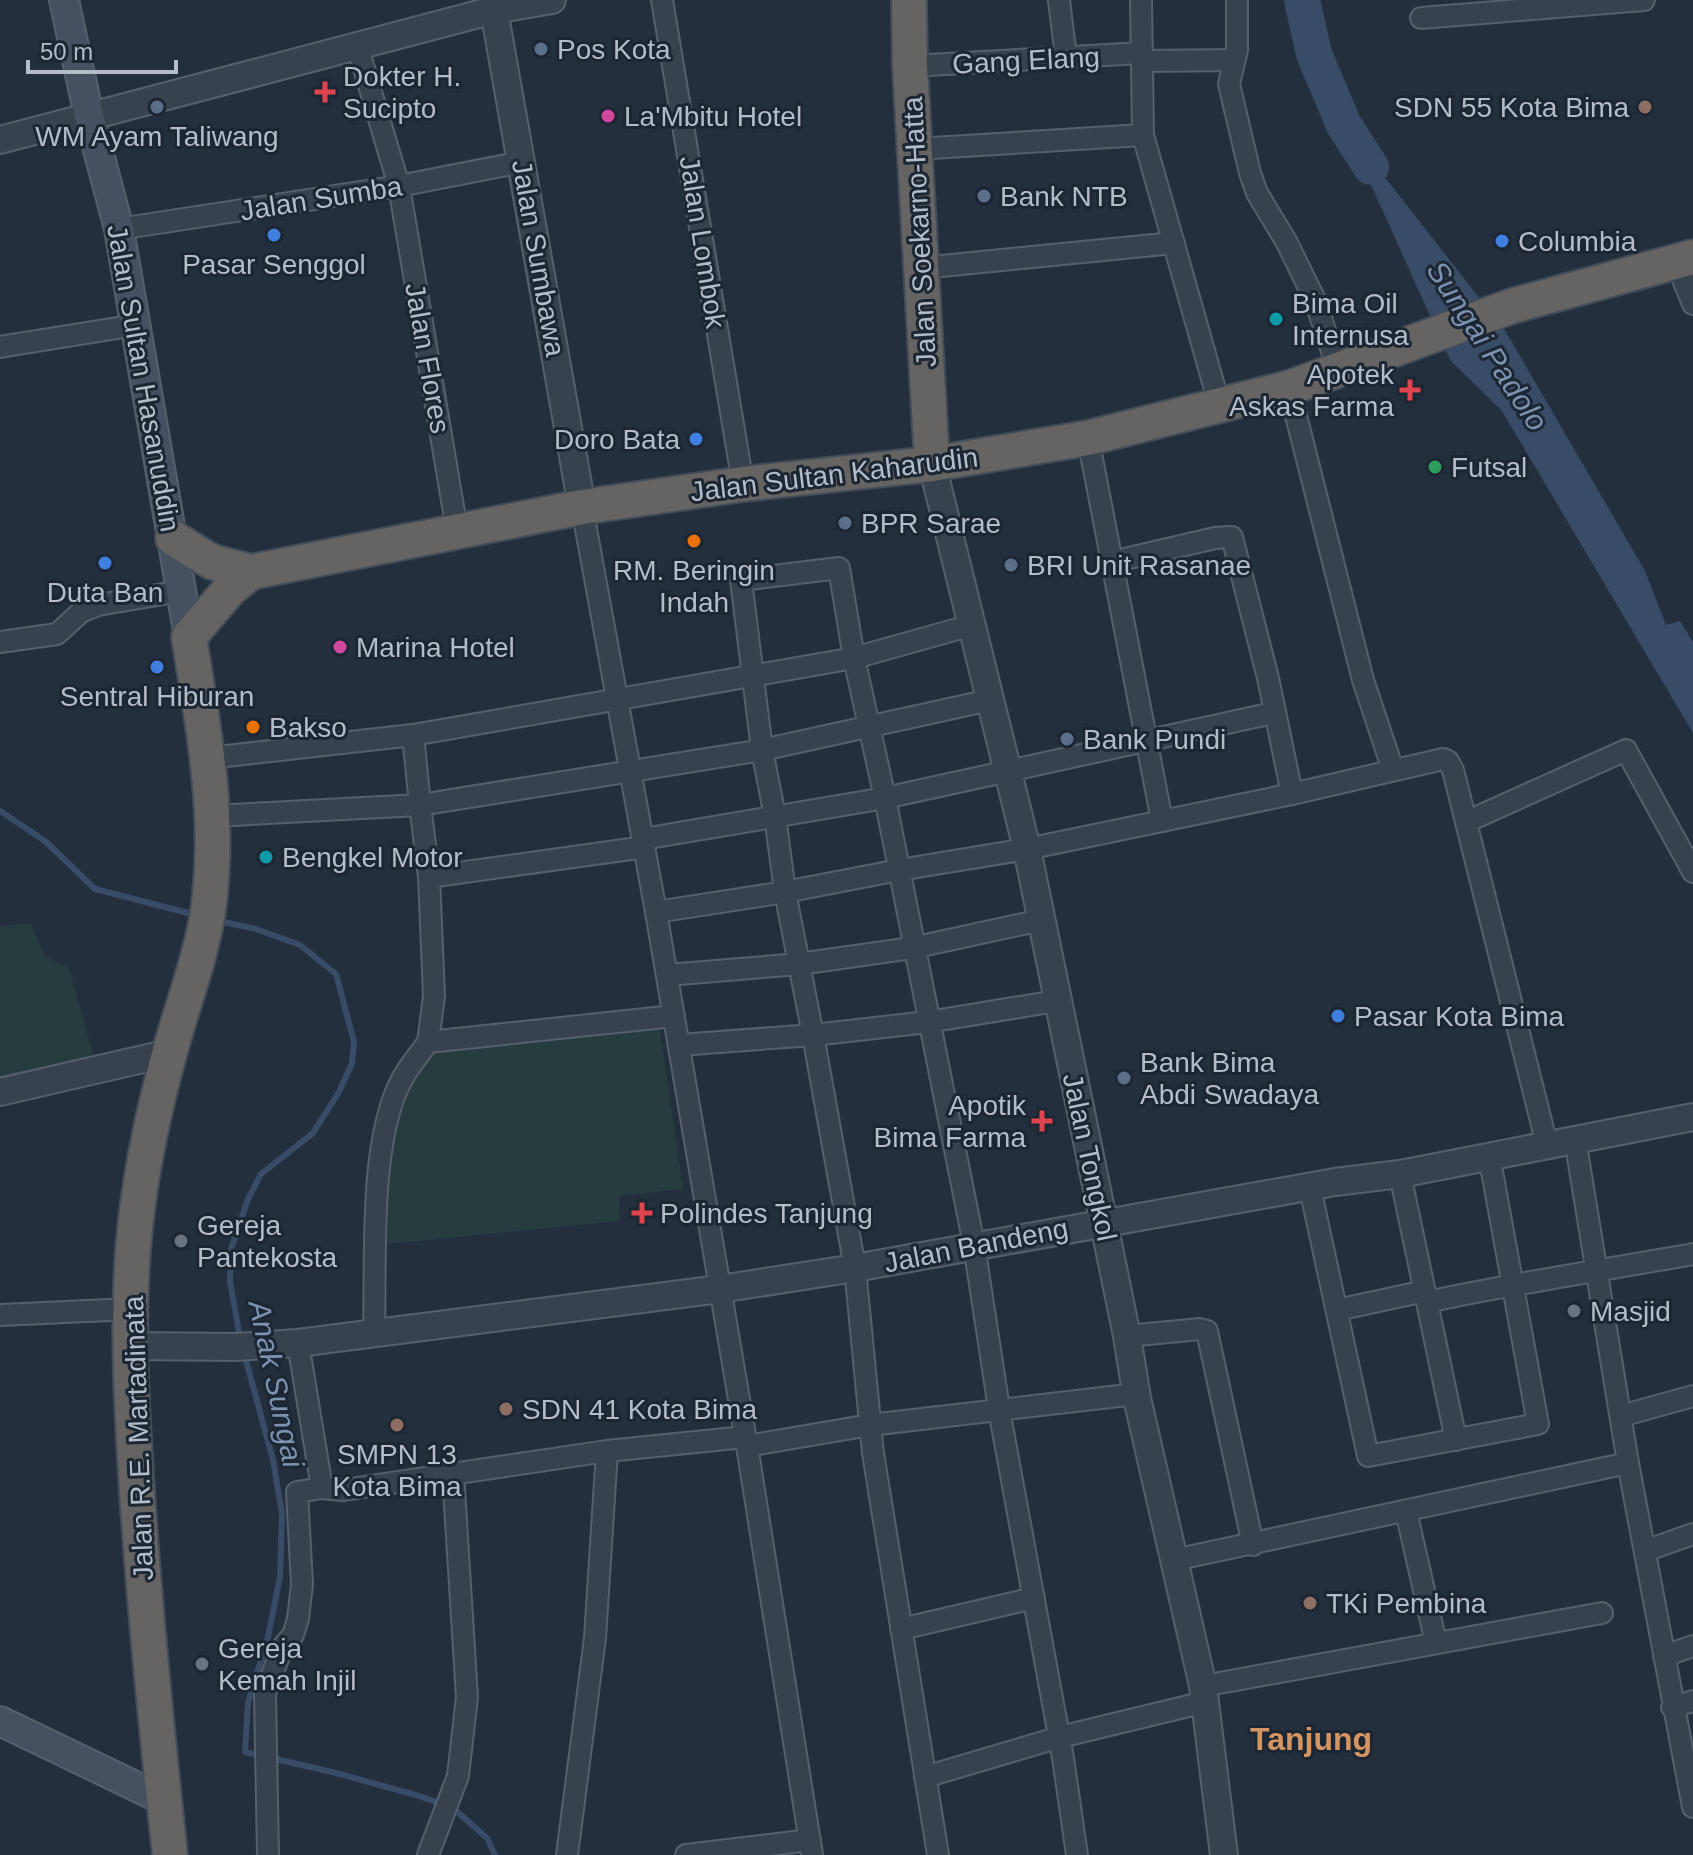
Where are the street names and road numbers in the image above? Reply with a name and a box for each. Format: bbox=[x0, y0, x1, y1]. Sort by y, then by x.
street label: Gang Elang bbox=[951, 41, 1101, 80]
street label: Jalan Soekarno-Hatta bbox=[897, 96, 942, 368]
street label: Jalan Lombok bbox=[674, 154, 732, 332]
street label: Jalan Sumbawa bbox=[506, 157, 571, 359]
street label: Jalan Sumba bbox=[238, 170, 405, 227]
street label: Jalan Sultan Hasanuddin bbox=[101, 222, 186, 534]
street label: Jalan Flores bbox=[399, 280, 456, 436]
street label: Jalan Sultan Kaharudin bbox=[688, 441, 980, 508]
street label: Jalan Tongkol bbox=[1057, 1070, 1122, 1244]
street label: Jalan Bandeng bbox=[881, 1212, 1071, 1279]
street label: Jalan R.E. Martadinata bbox=[118, 1295, 159, 1581]

